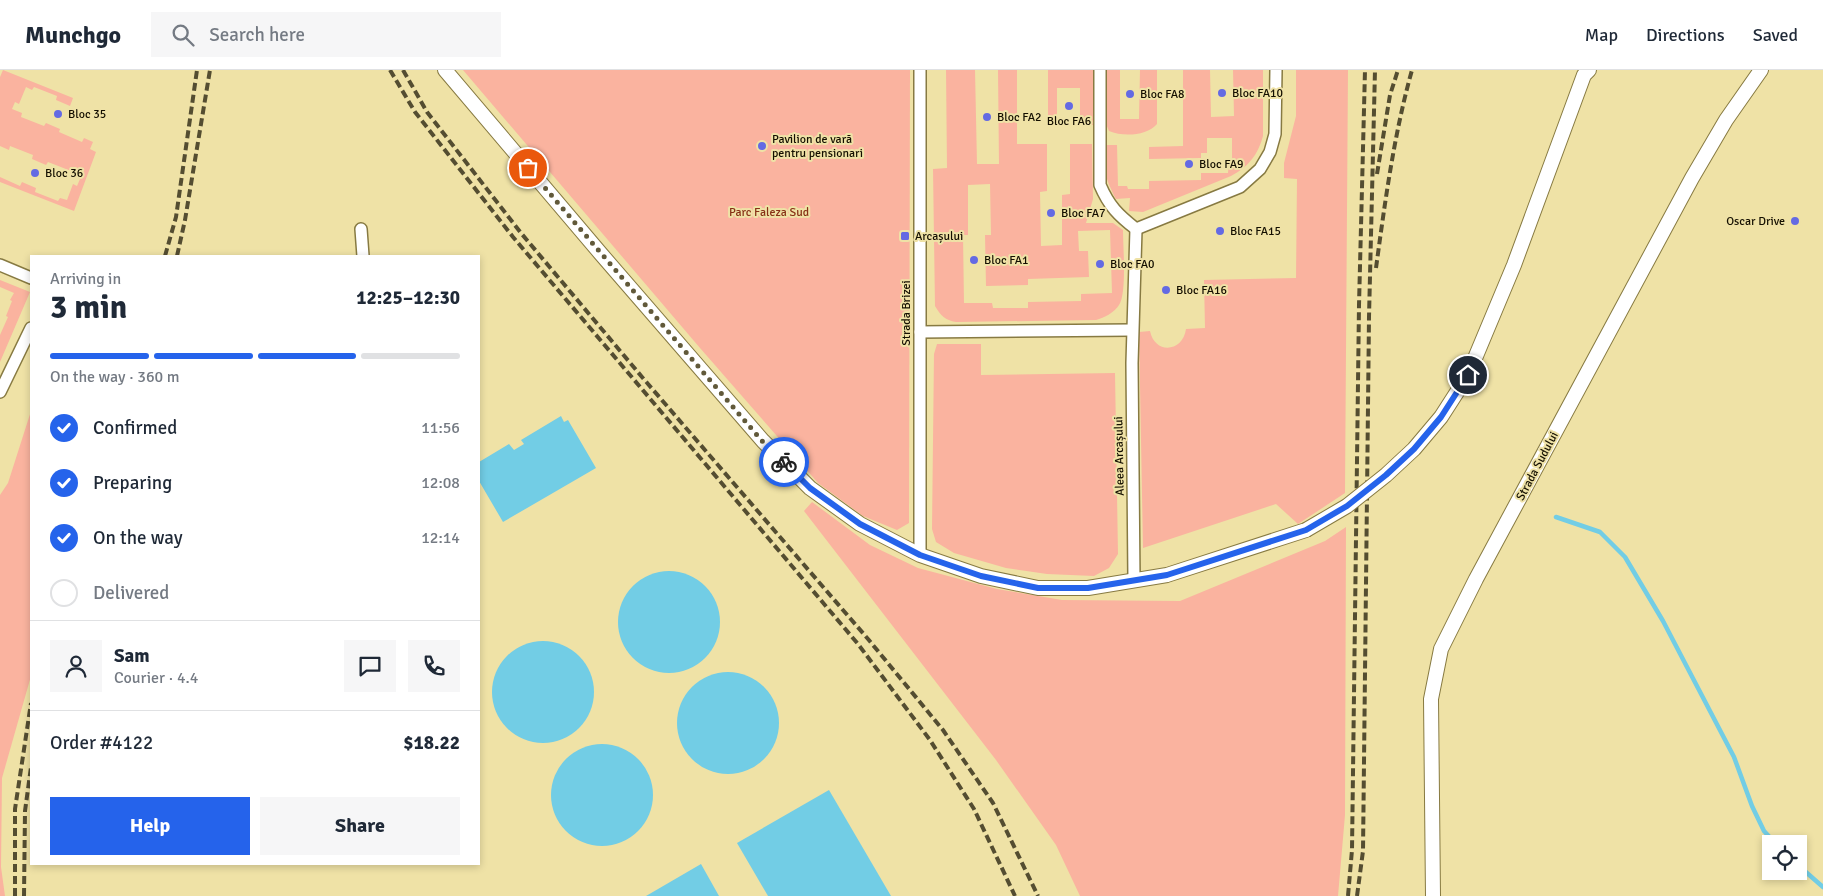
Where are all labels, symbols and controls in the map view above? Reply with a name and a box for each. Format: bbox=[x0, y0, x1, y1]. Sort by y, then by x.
search box bbox=[151, 12, 501, 57]
text: Munchgo bbox=[25, 20, 121, 50]
icon: search bbox=[169, 21, 197, 49]
text: Search here bbox=[209, 23, 305, 47]
text: Map bbox=[1585, 24, 1618, 46]
text: Directions bbox=[1646, 24, 1725, 46]
text: Saved bbox=[1753, 24, 1798, 46]
place label: Bloc FA10 bbox=[1232, 86, 1283, 101]
place label: Bloc FA8 bbox=[1140, 87, 1185, 102]
marker: Bloc FA10 bbox=[1216, 87, 1228, 99]
marker: Bloc FA8 bbox=[1124, 88, 1136, 100]
marker: Bloc FA6 bbox=[1063, 100, 1075, 112]
place label: Bloc 35 bbox=[68, 107, 106, 122]
marker: Bloc 35 bbox=[52, 108, 64, 120]
place label: Bloc FA2 bbox=[997, 110, 1042, 125]
marker: Bloc FA2 bbox=[981, 111, 993, 123]
place label: Bloc FA6 bbox=[1047, 114, 1091, 129]
place label: Pavilion de vară pentru pensionari bbox=[772, 132, 863, 161]
marker: Pavilion de vară pentru pensionari bbox=[756, 140, 768, 152]
pin bbox=[507, 147, 549, 189]
icon: bag bbox=[514, 154, 542, 182]
place label: Bloc FA9 bbox=[1199, 157, 1244, 172]
marker: Bloc FA9 bbox=[1183, 158, 1195, 170]
place label: Bloc 36 bbox=[45, 166, 83, 181]
marker: Bloc 36 bbox=[29, 167, 41, 179]
park label: Parc Faleza Sud bbox=[729, 205, 809, 220]
place label: Bloc FA7 bbox=[1061, 206, 1106, 221]
marker: Bloc FA7 bbox=[1045, 207, 1057, 219]
place label: Oscar Drive bbox=[1726, 214, 1785, 229]
marker: Oscar Drive bbox=[1789, 215, 1801, 227]
place label: Bloc FA15 bbox=[1230, 224, 1281, 239]
marker: Bloc FA15 bbox=[1214, 225, 1226, 237]
place label: Arcașului bbox=[915, 229, 963, 244]
marker: Arcașului bbox=[899, 230, 911, 242]
place label: Bloc FA1 bbox=[984, 253, 1029, 268]
marker: Bloc FA1 bbox=[968, 254, 980, 266]
place label: Bloc FA0 bbox=[1110, 257, 1155, 272]
marker: Bloc FA0 bbox=[1094, 258, 1106, 270]
text: Arriving in bbox=[50, 269, 121, 289]
street label: Strada Brizei bbox=[899, 280, 914, 346]
place label: Bloc FA16 bbox=[1176, 283, 1227, 298]
marker: Bloc FA16 bbox=[1160, 284, 1172, 296]
text: 12:25–12:30 bbox=[356, 286, 460, 310]
text: 3 min bbox=[50, 288, 127, 327]
pin bbox=[1447, 354, 1489, 396]
icon: home bbox=[1454, 361, 1482, 389]
text: On the way · 360 m bbox=[50, 367, 180, 387]
icon: check bbox=[50, 414, 78, 442]
text: Confirmed bbox=[93, 416, 177, 440]
street label: Aleea Arcașului bbox=[1111, 416, 1128, 496]
text: 11:56 bbox=[421, 418, 460, 438]
street label: Strada Sudului bbox=[1513, 429, 1562, 503]
courier bbox=[759, 437, 809, 487]
icon: bike bbox=[770, 448, 798, 476]
icon: check bbox=[50, 469, 78, 497]
text: Preparing bbox=[93, 471, 172, 495]
text: 12:08 bbox=[421, 473, 460, 493]
icon: check bbox=[50, 524, 78, 552]
text: On the way bbox=[93, 526, 183, 550]
text: 12:14 bbox=[421, 528, 460, 548]
text: Delivered bbox=[93, 581, 169, 605]
button: person bbox=[50, 640, 102, 692]
button: chat bbox=[344, 640, 396, 692]
button: phone bbox=[408, 640, 460, 692]
text: Sam bbox=[114, 644, 150, 668]
text: Courier · 4.4 bbox=[114, 668, 198, 688]
text: Order #4122 bbox=[50, 731, 153, 755]
text: $18.22 bbox=[403, 731, 460, 755]
button: Help bbox=[50, 797, 250, 855]
button: Share bbox=[260, 797, 460, 855]
map controls bbox=[1762, 835, 1807, 880]
button: locate bbox=[1762, 835, 1807, 880]

